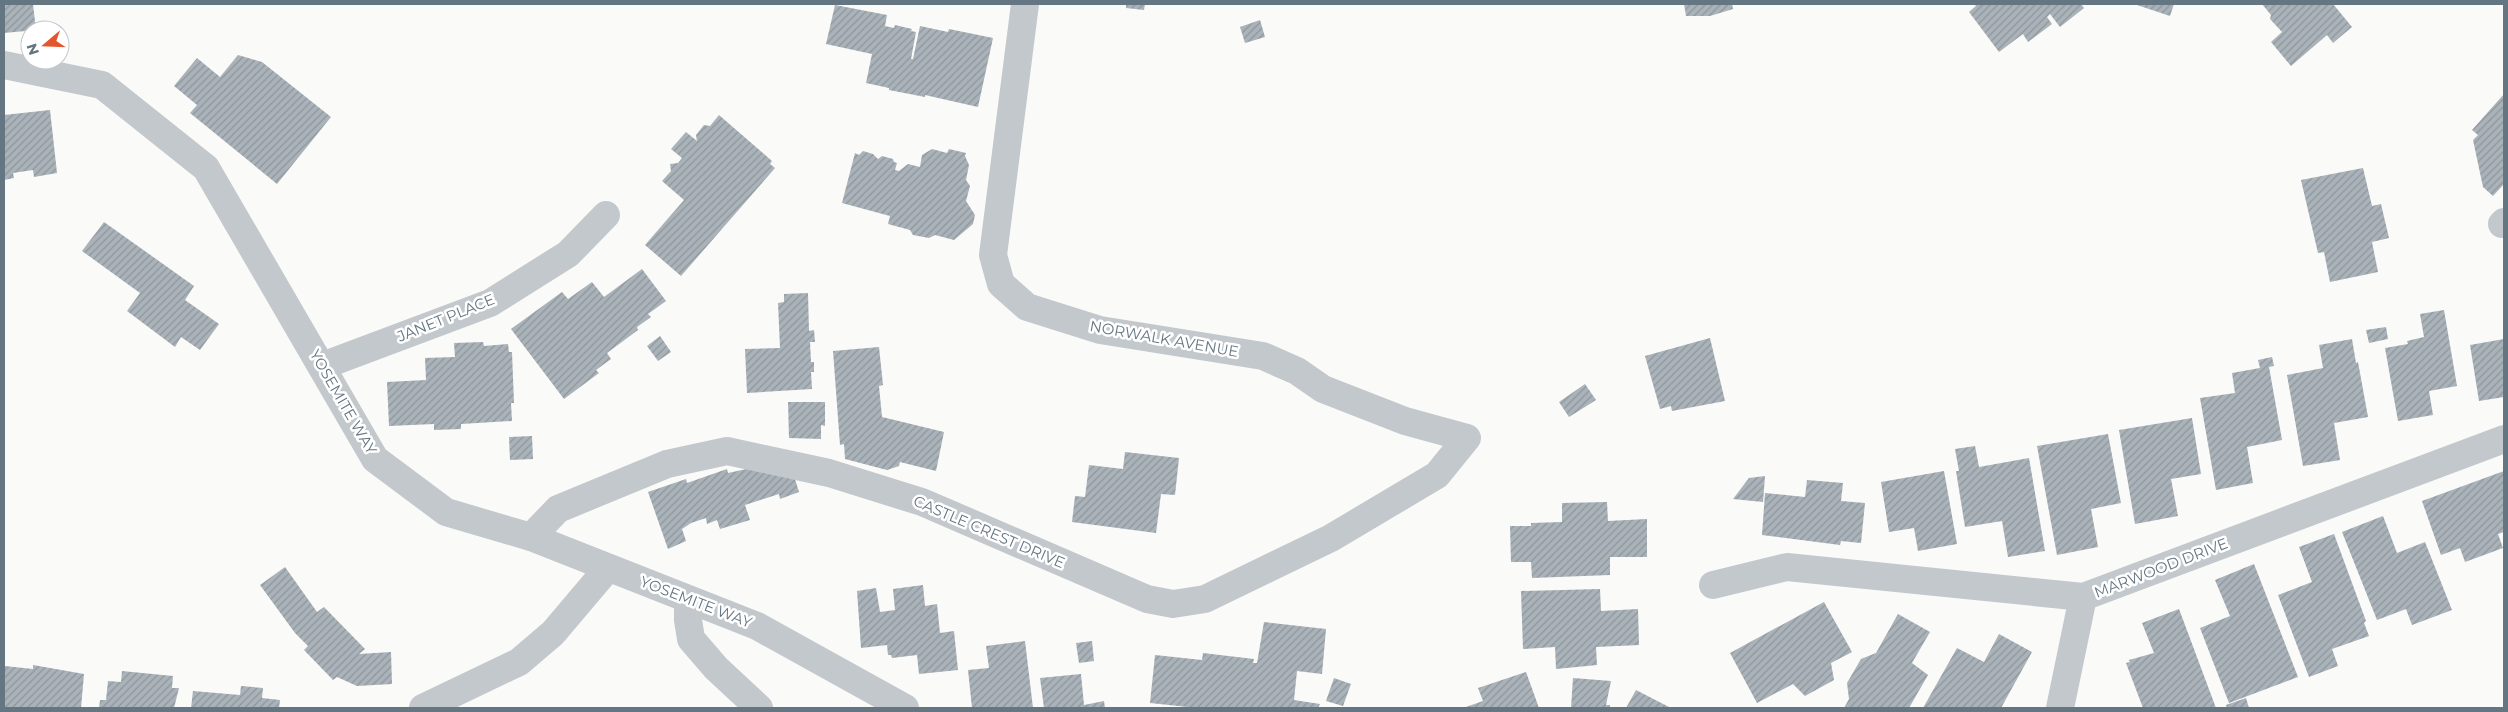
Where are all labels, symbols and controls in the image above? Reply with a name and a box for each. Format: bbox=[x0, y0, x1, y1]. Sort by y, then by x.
north arrow bbox=[20, 20, 70, 70]
text: N bbox=[22, 41, 43, 58]
street label: JANET PLACE bbox=[393, 289, 497, 346]
street label: NORWALK AVENUE bbox=[1088, 316, 1240, 361]
street label: YOSEMITE WAY bbox=[306, 346, 381, 458]
street label: CASTLE CREST DRIVE bbox=[911, 491, 1068, 572]
street label: MARWOOD DRIVE bbox=[2091, 533, 2230, 602]
street label: YOSEMITE WAY bbox=[638, 572, 755, 632]

